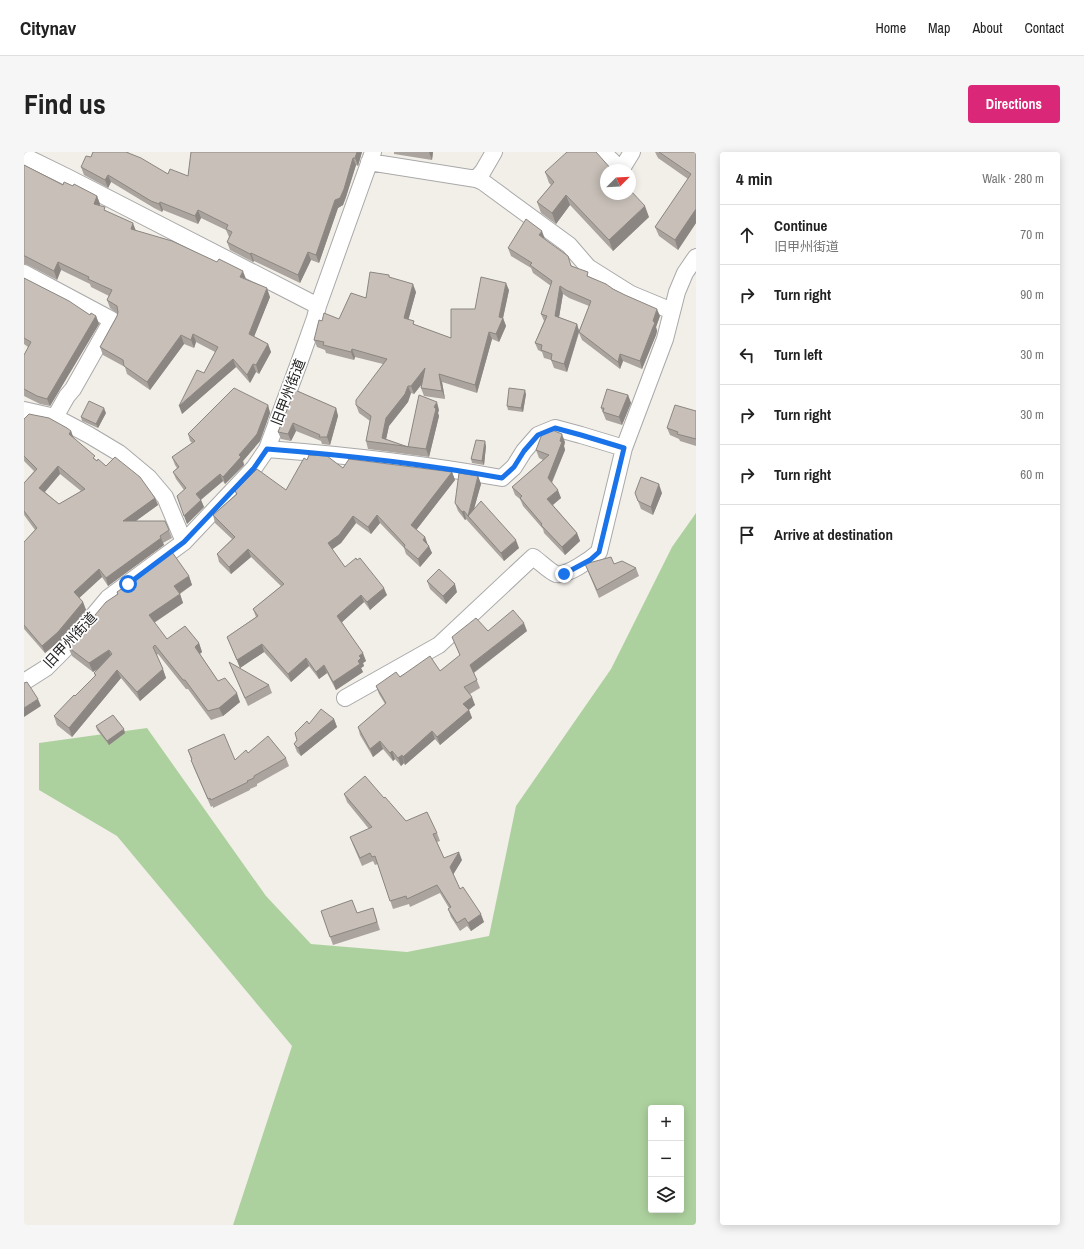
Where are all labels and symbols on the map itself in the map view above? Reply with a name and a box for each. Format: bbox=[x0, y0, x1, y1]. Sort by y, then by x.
north arrow bbox=[600, 164, 636, 200]
street label: 旧甲州街道 bbox=[267, 356, 309, 428]
route end bbox=[555, 565, 573, 583]
route start bbox=[119, 575, 137, 593]
street label: 旧甲州街道 bbox=[40, 608, 100, 672]

